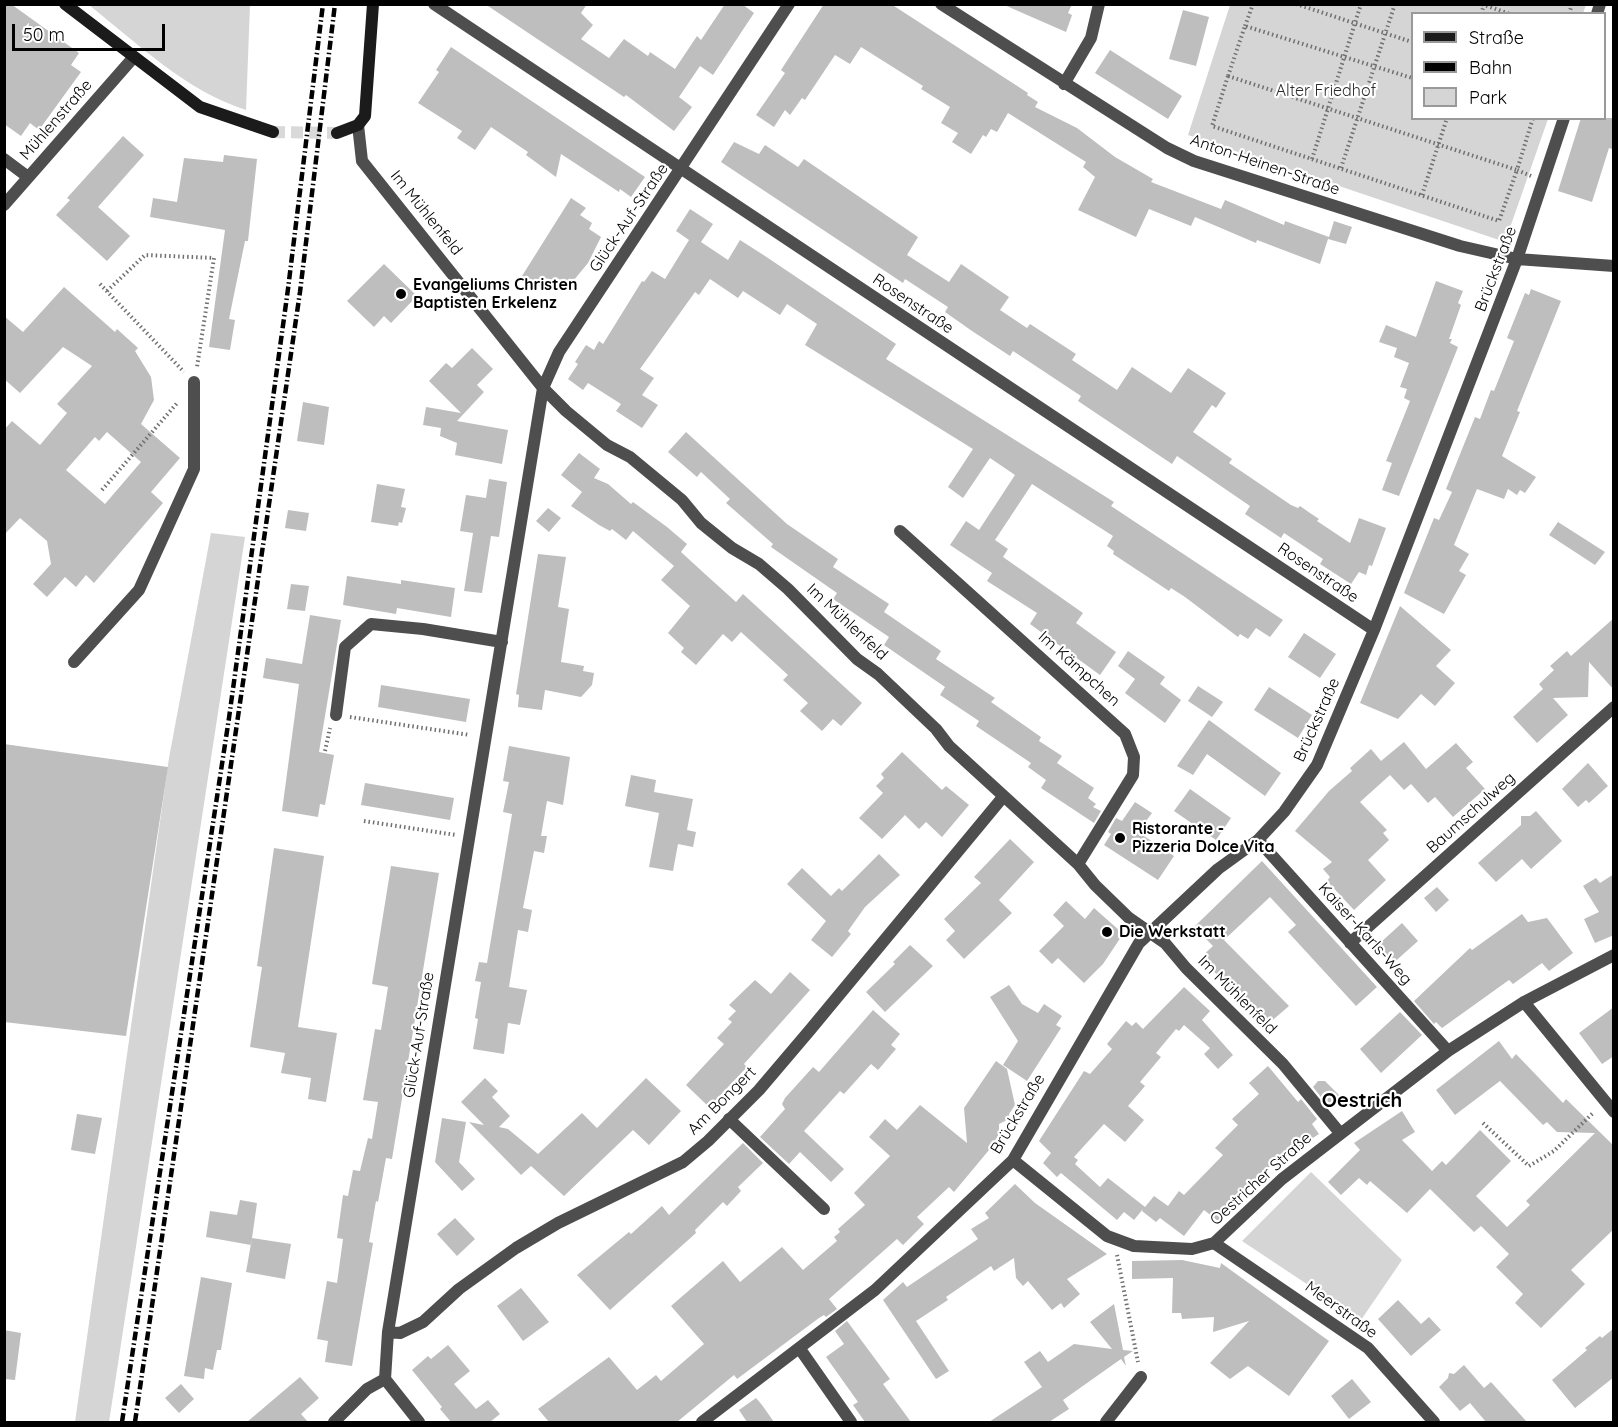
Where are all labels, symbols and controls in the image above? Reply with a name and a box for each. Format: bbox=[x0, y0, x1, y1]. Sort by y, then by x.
scale bar bbox=[15, 12, 168, 50]
legend bbox=[1411, 12, 1606, 120]
text: 50 m bbox=[23, 23, 65, 46]
text: Straße bbox=[1469, 26, 1524, 49]
text: Bahn bbox=[1469, 56, 1512, 79]
street label: Mühlenstraße bbox=[16, 76, 96, 164]
park label: Alter Friedhof bbox=[1276, 81, 1376, 101]
text: Park bbox=[1469, 86, 1507, 109]
street label: Anton-Heinen-Straße bbox=[1188, 130, 1342, 200]
street label: Glück-Auf-Straße bbox=[586, 160, 672, 276]
street label: Im Mühlenfeld bbox=[386, 167, 466, 259]
street label: Brückstraße bbox=[1471, 224, 1521, 314]
street label: Rosenstraße bbox=[869, 270, 957, 338]
place label: Evangeliums Christen Baptisten Erkelenz bbox=[413, 275, 577, 313]
marker: Evangeliums Christen Baptisten Erkelenz bbox=[394, 287, 408, 301]
street label: Rosenstraße bbox=[1274, 539, 1362, 607]
street label: Im Mühlenfeld bbox=[803, 580, 891, 664]
street label: Im Kämpchen bbox=[1034, 627, 1124, 711]
street label: Brückstraße bbox=[1290, 675, 1344, 765]
street label: Baumschulweg bbox=[1423, 768, 1519, 858]
place label: Ristorante - Pizzeria Dolce Vita bbox=[1132, 819, 1275, 857]
marker: Ristorante - Pizzeria Dolce Vita bbox=[1113, 831, 1127, 845]
street label: Kaiser-Karls-Weg bbox=[1314, 879, 1416, 989]
place label: Die Werkstatt bbox=[1119, 922, 1226, 942]
marker: Die Werkstatt bbox=[1100, 925, 1114, 939]
street label: Im Mühlenfeld bbox=[1194, 952, 1280, 1038]
street label: Glück-Auf-Straße bbox=[400, 971, 438, 1099]
street label: Am Bongert bbox=[684, 1063, 760, 1139]
street label: Brückstraße bbox=[987, 1071, 1049, 1157]
district label: Oestrich bbox=[1322, 1089, 1402, 1113]
street label: Oestricher Straße bbox=[1206, 1128, 1316, 1230]
street label: Meerstraße bbox=[1301, 1277, 1381, 1343]

